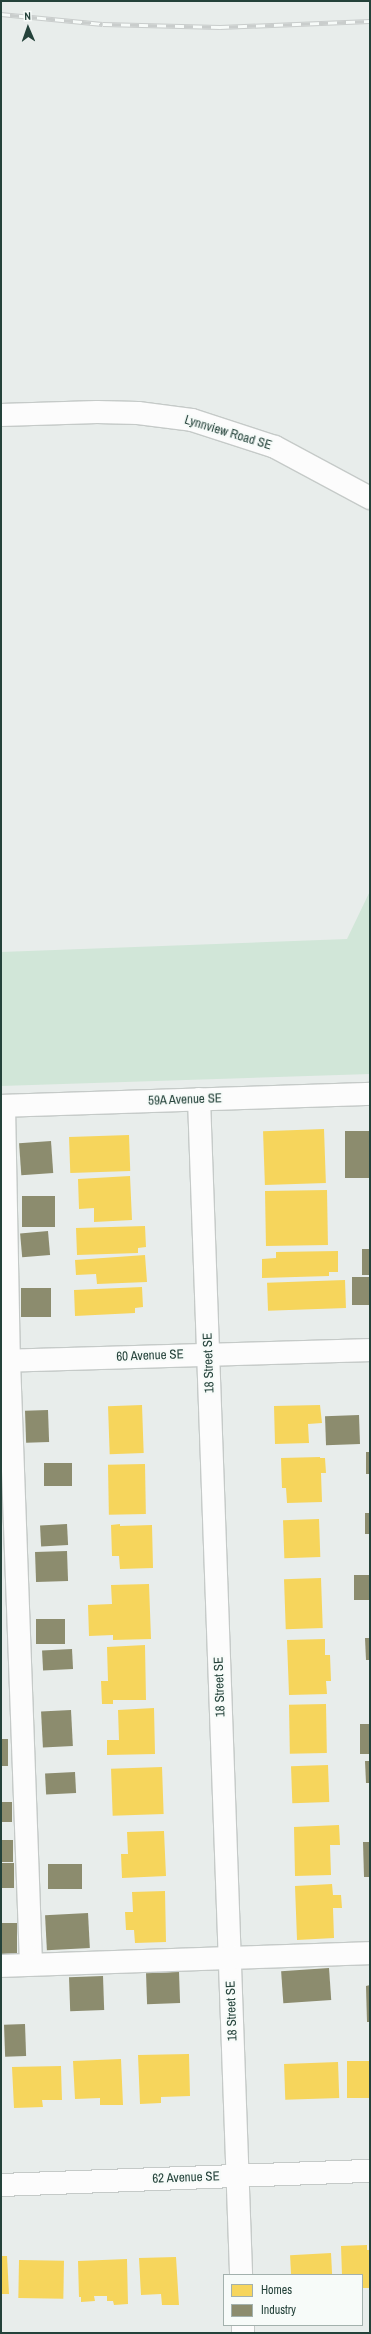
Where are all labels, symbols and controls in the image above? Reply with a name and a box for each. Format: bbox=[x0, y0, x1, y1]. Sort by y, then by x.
north arrow bbox=[8, 8, 48, 48]
text: N bbox=[24, 9, 31, 23]
street label: Lynnview Road SE bbox=[183, 412, 273, 454]
street label: 59A Avenue SE bbox=[147, 1091, 223, 1109]
street label: 18 Street SE bbox=[200, 1333, 218, 1393]
street label: 60 Avenue SE bbox=[116, 1347, 184, 1365]
street label: 18 Street SE bbox=[211, 1657, 229, 1717]
street label: 18 Street SE bbox=[223, 1981, 241, 2041]
street label: 62 Avenue SE bbox=[152, 2169, 220, 2187]
legend bbox=[223, 2274, 363, 2326]
text: Homes bbox=[261, 2282, 292, 2298]
text: Industry bbox=[261, 2302, 296, 2318]

